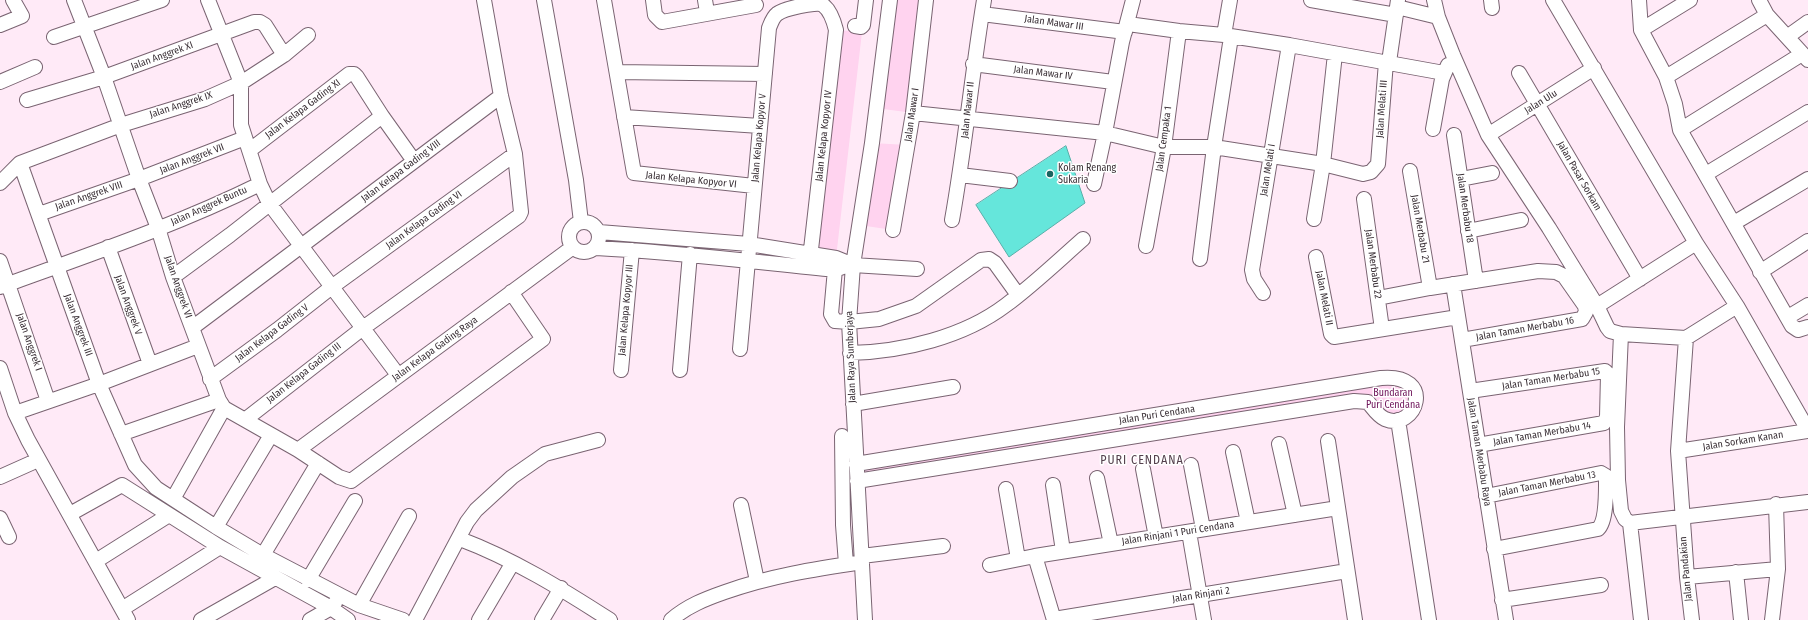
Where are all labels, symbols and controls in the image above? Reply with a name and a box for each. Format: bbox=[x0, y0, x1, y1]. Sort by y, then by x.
street label: Jalan Mawar III bbox=[1024, 13, 1084, 33]
street label: Jalan Anggrek XI bbox=[129, 39, 195, 73]
street label: Jalan Mawar IV bbox=[1013, 63, 1073, 83]
street label: Jalan Kelapa Gading XI bbox=[263, 77, 343, 141]
street label: Jalan Melati III bbox=[1374, 80, 1390, 138]
street label: Jalan Mawar II bbox=[959, 81, 977, 139]
street label: Jalan Mawar I bbox=[902, 87, 922, 143]
street label: Jalan Ulu bbox=[1522, 87, 1560, 117]
street label: Jalan Anggrek IX bbox=[148, 89, 214, 121]
street label: Jalan Kelapa Kopyor IV bbox=[813, 90, 835, 182]
street label: Jalan Kelapa Kopyor V bbox=[749, 93, 769, 183]
street label: Jalan Cempaka 1 bbox=[1153, 106, 1175, 172]
street label: Jalan Kelapa Gading VIII bbox=[359, 137, 443, 205]
street label: Jalan Pasar Sorkam bbox=[1554, 139, 1604, 213]
street label: Jalan Anggrek VII bbox=[158, 141, 226, 177]
street label: Jalan Melati I bbox=[1258, 143, 1278, 197]
place label: Kolam Renang Sukaria bbox=[1058, 162, 1116, 186]
street label: Jalan Kelapa Kopyor VI bbox=[645, 169, 737, 191]
marker: Kolam Renang Sukaria bbox=[1045, 169, 1055, 179]
street label: Jalan Merbabu 18 bbox=[1454, 172, 1476, 244]
street label: Jalan Anggrek VIII bbox=[54, 179, 124, 213]
street label: Jalan Anggrek Buntu bbox=[169, 184, 249, 228]
street label: Jalan Kelapa Gading VI bbox=[384, 188, 464, 252]
street label: Jalan Merbabu 21 bbox=[1408, 194, 1432, 264]
street label: Jalan Merbabu 22 bbox=[1362, 228, 1384, 300]
street label: Jalan Anggrek VI bbox=[162, 254, 194, 320]
street label: Jalan Kelapa Kopyor III bbox=[616, 264, 636, 356]
street label: Jalan Melati II bbox=[1313, 270, 1335, 326]
street label: Jalan Anggrek V bbox=[112, 273, 144, 337]
street label: Jalan Anggrek III bbox=[61, 292, 95, 358]
street label: Jalan Kelapa Gading V bbox=[233, 302, 311, 364]
street label: Jalan Raya Sumberjaya bbox=[843, 311, 859, 403]
street label: Jalan Anggrek I bbox=[14, 312, 44, 372]
street label: Jalan Kelapa Gading Raya bbox=[390, 314, 480, 384]
street label: Jalan Taman Merbabu 16 bbox=[1475, 314, 1575, 344]
street label: Jalan Kelapa Gading III bbox=[264, 340, 344, 406]
street label: Jalan Taman Merbabu 15 bbox=[1501, 365, 1601, 393]
park label: Bundaran Puri Cendana bbox=[1366, 387, 1420, 410]
street label: Jalan Taman Merbabu Raya bbox=[1464, 397, 1494, 507]
street label: Jalan Puri Cendana bbox=[1118, 403, 1196, 427]
street label: Jalan Taman Merbabu 14 bbox=[1492, 419, 1592, 449]
street label: Jalan Sorkam Kanan bbox=[1702, 429, 1784, 453]
district label: PURI CENDANA bbox=[1100, 454, 1184, 468]
street label: Jalan Taman Merbabu 13 bbox=[1497, 469, 1597, 499]
street label: Jalan Rinjani 1 Puri Cendana bbox=[1121, 518, 1235, 548]
street label: Jalan Pandakian bbox=[1677, 536, 1695, 602]
street label: Jalan Rinjani 2 bbox=[1171, 585, 1231, 605]

